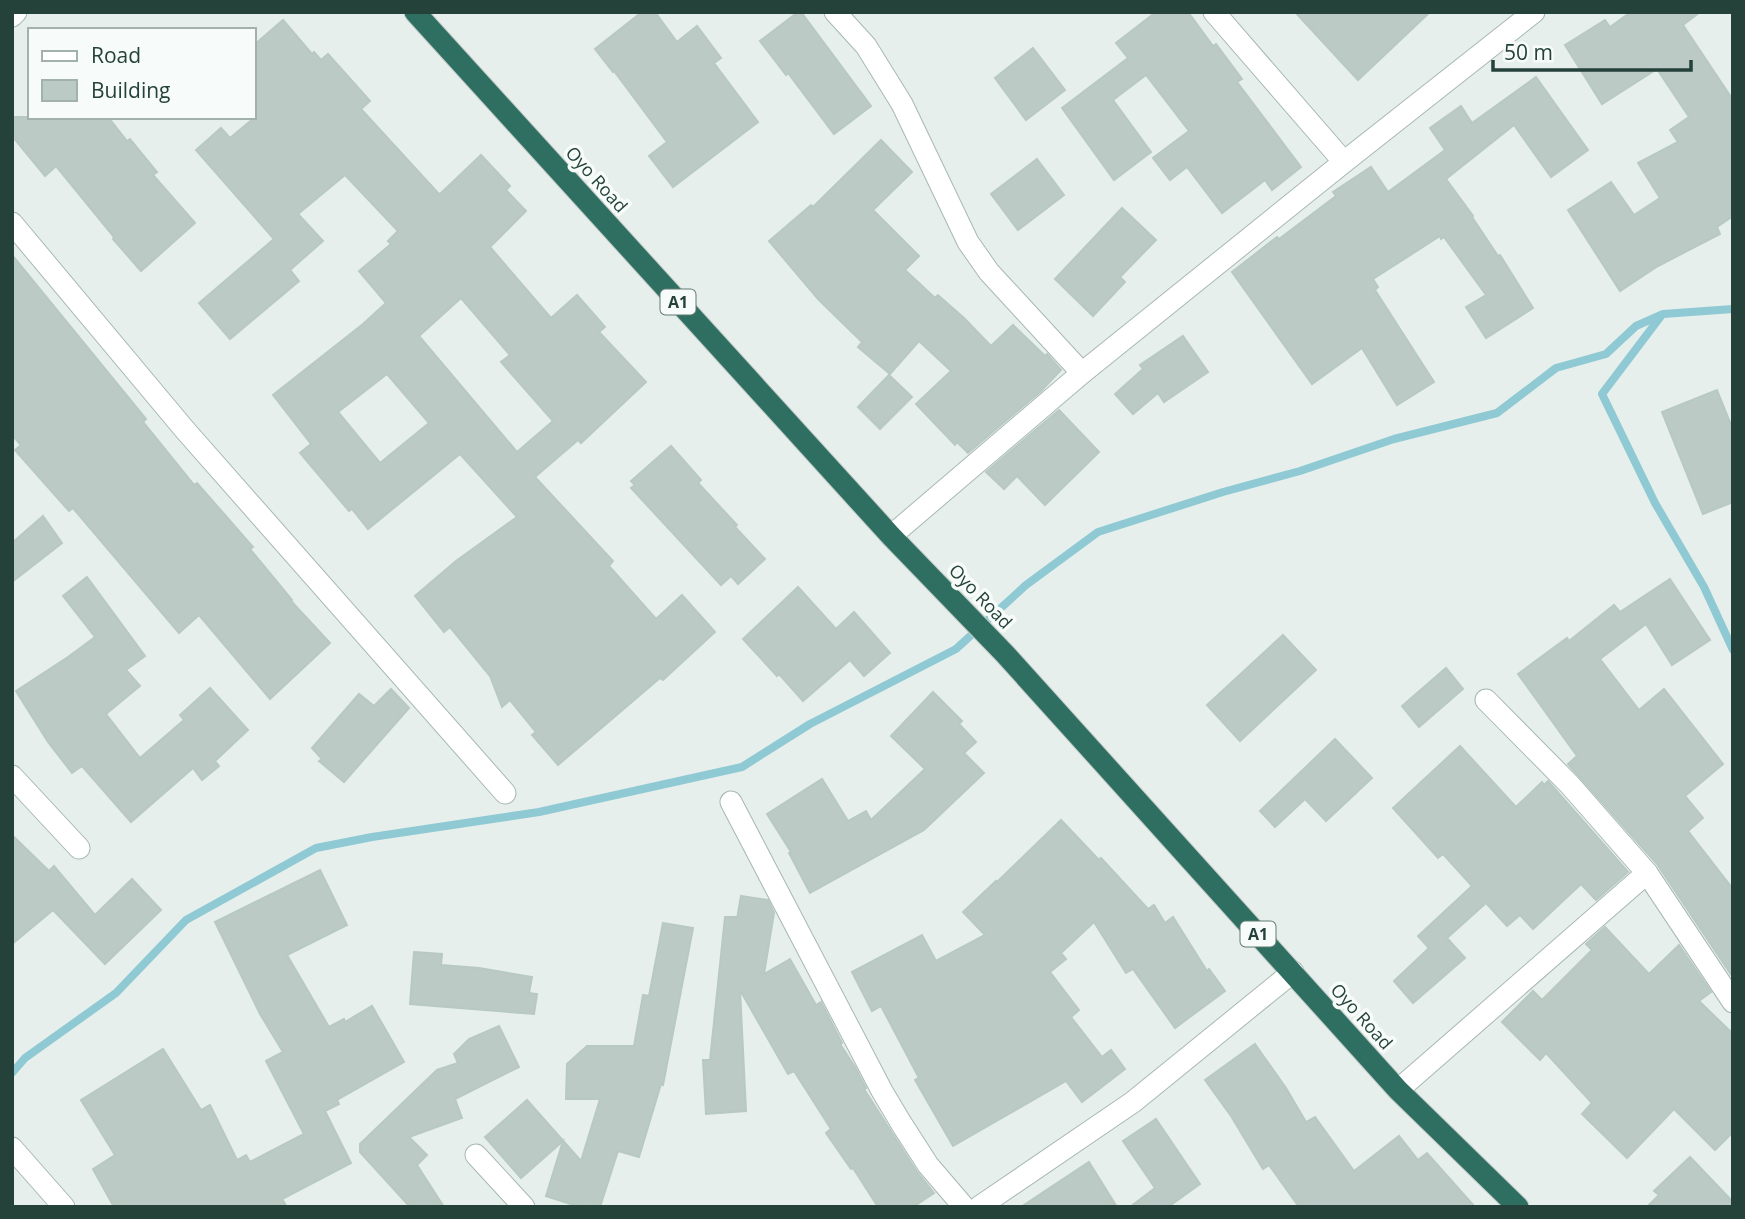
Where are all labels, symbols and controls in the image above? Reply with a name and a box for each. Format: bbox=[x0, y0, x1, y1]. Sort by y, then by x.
legend bbox=[28, 28, 256, 119]
scale bar bbox=[1493, 28, 1691, 72]
text: 50 m bbox=[1504, 38, 1553, 66]
text: Road bbox=[91, 41, 141, 69]
text: Building bbox=[91, 76, 170, 104]
street label: Oyo Road bbox=[561, 141, 633, 217]
road number: A1 bbox=[660, 290, 696, 314]
street label: Oyo Road bbox=[944, 558, 1018, 634]
road number: A1 bbox=[1240, 922, 1276, 946]
street label: Oyo Road bbox=[1326, 978, 1398, 1054]

